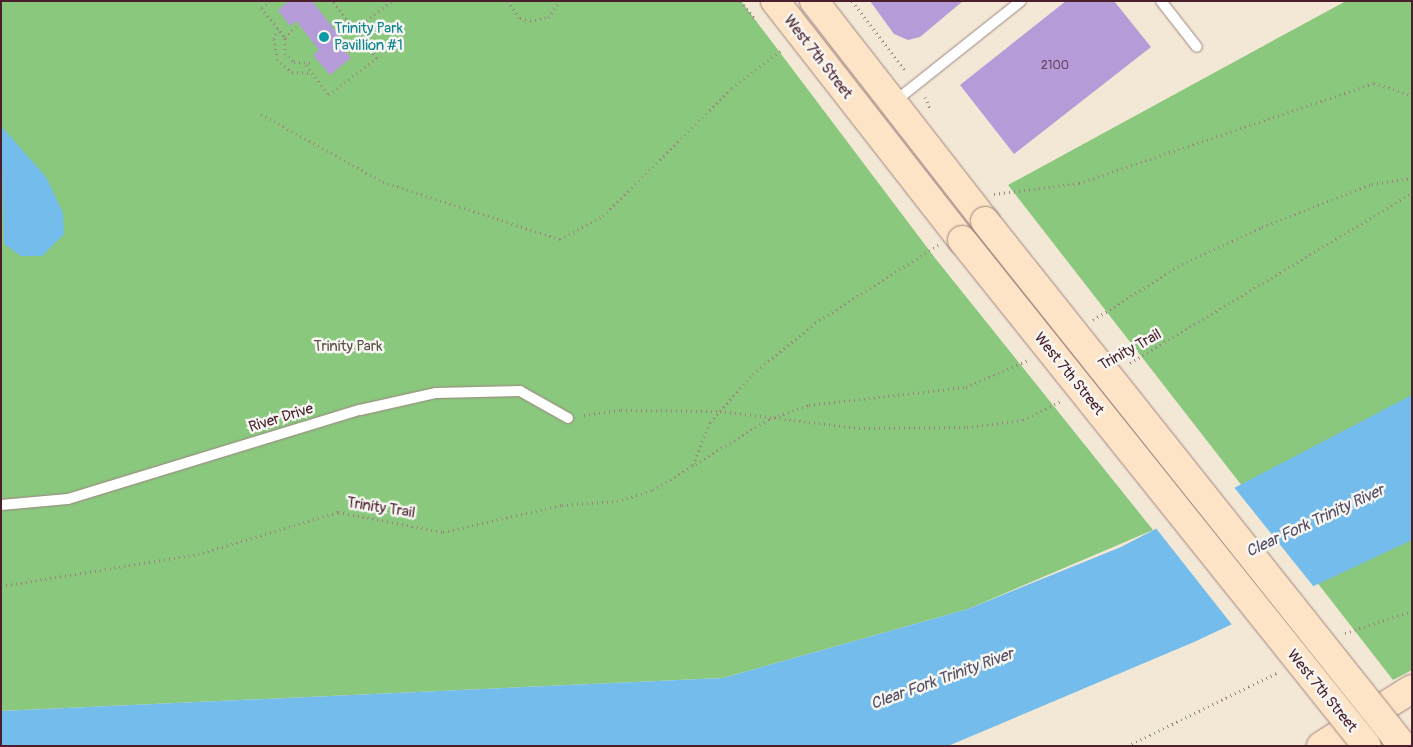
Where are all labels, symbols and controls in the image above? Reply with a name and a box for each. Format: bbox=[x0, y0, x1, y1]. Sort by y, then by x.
street label: West 7th Street bbox=[780, 12, 856, 102]
place label: Trinity Park Pavillion #1 bbox=[334, 19, 403, 54]
marker: Trinity Park Pavillion #1 bbox=[318, 31, 330, 43]
house number: 2100 bbox=[1041, 59, 1069, 73]
street label: Trinity Trail bbox=[1095, 325, 1165, 375]
street label: West 7th Street bbox=[1030, 329, 1108, 419]
park label: Trinity Park bbox=[314, 338, 382, 356]
street label: River Drive bbox=[247, 400, 315, 436]
water label: Clear Fork Trinity River bbox=[1243, 481, 1387, 561]
street label: Trinity Trail bbox=[345, 494, 417, 522]
water label: Clear Fork Trinity River bbox=[868, 644, 1016, 714]
street label: West 7th Street bbox=[1283, 646, 1361, 736]

